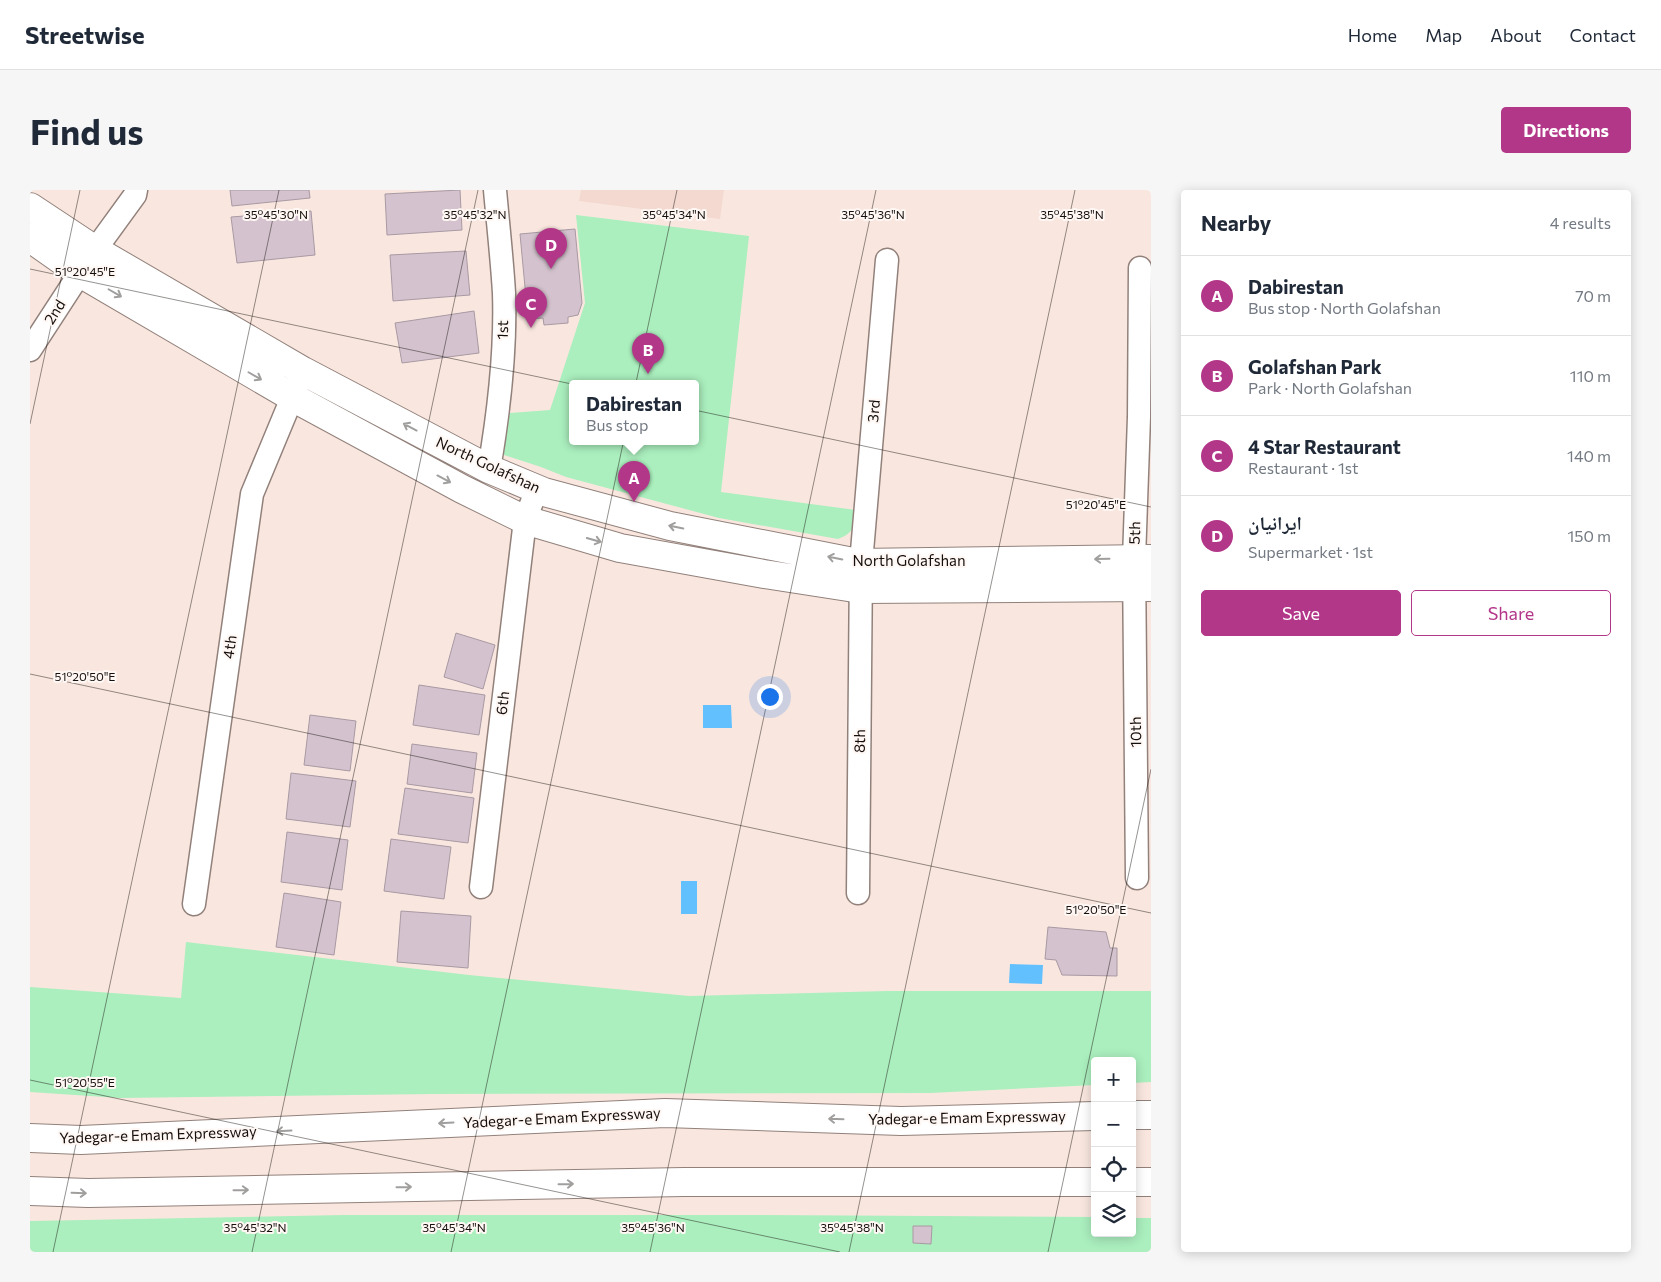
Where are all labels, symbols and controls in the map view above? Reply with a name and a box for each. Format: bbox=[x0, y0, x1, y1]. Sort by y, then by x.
text: Streetwise bbox=[25, 20, 145, 49]
text: Home bbox=[1348, 24, 1397, 46]
text: Map bbox=[1425, 24, 1462, 46]
text: About bbox=[1490, 24, 1542, 46]
text: Contact bbox=[1570, 24, 1636, 46]
button: Directions bbox=[1501, 107, 1631, 153]
text: Find us bbox=[30, 109, 144, 152]
text: 35°45'30"N bbox=[244, 207, 308, 221]
text: 35°45'32"N bbox=[444, 207, 506, 221]
text: 35°45'34"N bbox=[642, 207, 706, 221]
text: 35°45'36"N bbox=[841, 207, 905, 221]
text: 35°45'38"N bbox=[1040, 207, 1104, 221]
text: Nearby bbox=[1201, 210, 1271, 235]
text: 4 results bbox=[1550, 213, 1611, 232]
pin: D bbox=[535, 228, 567, 269]
text: 51°20'45"E bbox=[55, 264, 115, 278]
text: Dabirestan bbox=[1248, 275, 1344, 298]
text: A bbox=[1211, 286, 1223, 305]
text: 70 m bbox=[1575, 286, 1611, 305]
pin: C bbox=[515, 287, 547, 328]
one-way arrow bbox=[107, 289, 122, 299]
street label: 2nd bbox=[40, 296, 69, 327]
text: Bus stop · North Golafshan bbox=[1248, 298, 1441, 317]
street label: 1st bbox=[493, 320, 511, 340]
pin: B bbox=[632, 333, 664, 374]
text: Golafshan Park bbox=[1248, 355, 1382, 378]
text: B bbox=[1212, 366, 1222, 385]
text: 110 m bbox=[1570, 366, 1611, 385]
one-way arrow bbox=[248, 371, 262, 381]
text: Park · North Golafshan bbox=[1248, 378, 1412, 397]
popup bbox=[569, 380, 699, 445]
text: Dabirestan bbox=[586, 392, 682, 415]
street label: 3rd bbox=[863, 399, 883, 423]
text: Bus stop bbox=[586, 415, 648, 434]
one-way arrow bbox=[403, 422, 418, 432]
street label: North Golafshan bbox=[433, 432, 543, 496]
text: 4 Star Restaurant bbox=[1248, 435, 1401, 458]
text: C bbox=[1212, 446, 1222, 465]
text: 140 m bbox=[1567, 446, 1611, 465]
text: Restaurant · 1st bbox=[1248, 458, 1359, 477]
pin: A bbox=[618, 461, 650, 502]
one-way arrow bbox=[436, 474, 451, 484]
text: 51°20'45"E bbox=[1066, 497, 1126, 511]
text: ایرانیان bbox=[1248, 511, 1302, 534]
street label: 5th bbox=[1125, 521, 1143, 545]
one-way arrow bbox=[668, 522, 684, 532]
text: D bbox=[1211, 526, 1223, 545]
text: 150 m bbox=[1568, 526, 1611, 545]
one-way arrow bbox=[585, 535, 601, 545]
text: Supermarket · 1st bbox=[1248, 542, 1373, 561]
street label: North Golafshan bbox=[852, 551, 966, 569]
one-way arrow bbox=[828, 553, 844, 563]
one-way arrow bbox=[1095, 554, 1111, 564]
button: Save bbox=[1201, 590, 1401, 636]
button: Share bbox=[1411, 590, 1611, 636]
street label: 4th bbox=[218, 634, 240, 660]
text: 51°20'50"E bbox=[55, 669, 115, 683]
your location bbox=[757, 684, 783, 710]
street label: 6th bbox=[492, 690, 512, 716]
street label: 10th bbox=[1126, 716, 1144, 748]
street label: 8th bbox=[850, 729, 868, 753]
text: 51°20'50"E bbox=[1066, 902, 1126, 916]
map controls bbox=[1091, 1057, 1136, 1237]
button: + bbox=[1091, 1057, 1136, 1102]
text: 51°20'55"E bbox=[55, 1075, 115, 1089]
button: − bbox=[1091, 1102, 1136, 1147]
street label: Yadegar-e Emam Expressway bbox=[463, 1103, 661, 1131]
street label: Yadegar-e Emam Expressway bbox=[868, 1106, 1066, 1128]
one-way arrow bbox=[828, 1114, 844, 1124]
one-way arrow bbox=[439, 1118, 455, 1127]
street label: Yadegar-e Emam Expressway bbox=[59, 1122, 257, 1146]
one-way arrow bbox=[276, 1126, 292, 1135]
button: locate bbox=[1091, 1147, 1136, 1192]
one-way arrow bbox=[558, 1179, 574, 1189]
one-way arrow bbox=[395, 1182, 411, 1192]
one-way arrow bbox=[232, 1185, 249, 1195]
one-way arrow bbox=[70, 1188, 86, 1198]
button: layers bbox=[1091, 1192, 1136, 1237]
text: 35°45'32"N bbox=[224, 1220, 286, 1234]
text: 35°45'34"N bbox=[422, 1220, 486, 1234]
text: 35°45'36"N bbox=[621, 1220, 685, 1234]
text: 35°45'38"N bbox=[820, 1220, 884, 1234]

